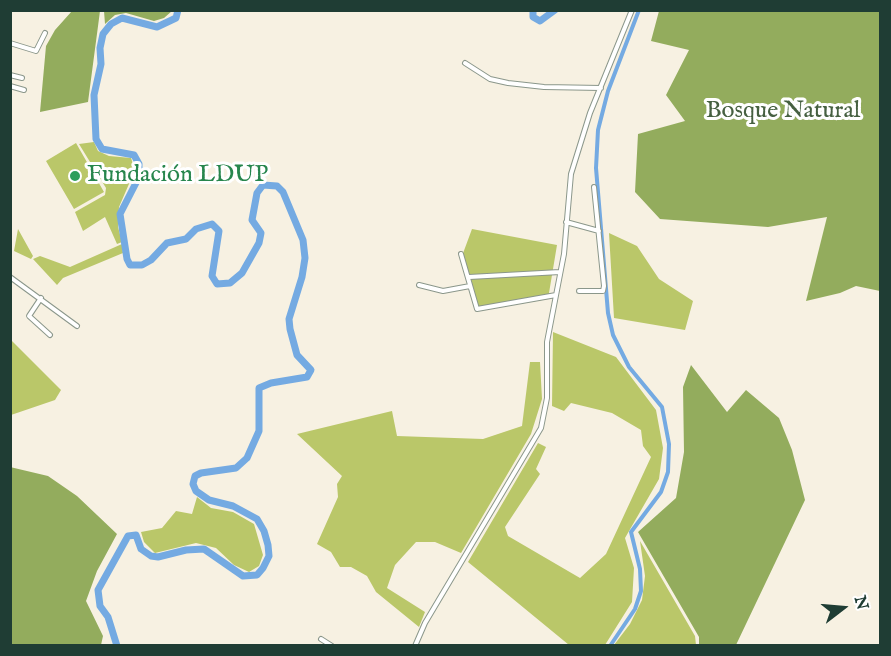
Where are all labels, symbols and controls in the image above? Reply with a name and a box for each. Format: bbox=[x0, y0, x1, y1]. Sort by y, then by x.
park label: Bosque Natural bbox=[706, 98, 860, 126]
place label: Fundación LDUP bbox=[87, 162, 268, 190]
marker: Fundación LDUP bbox=[68, 169, 82, 183]
north arrow bbox=[813, 578, 873, 638]
text: N bbox=[849, 594, 872, 612]

